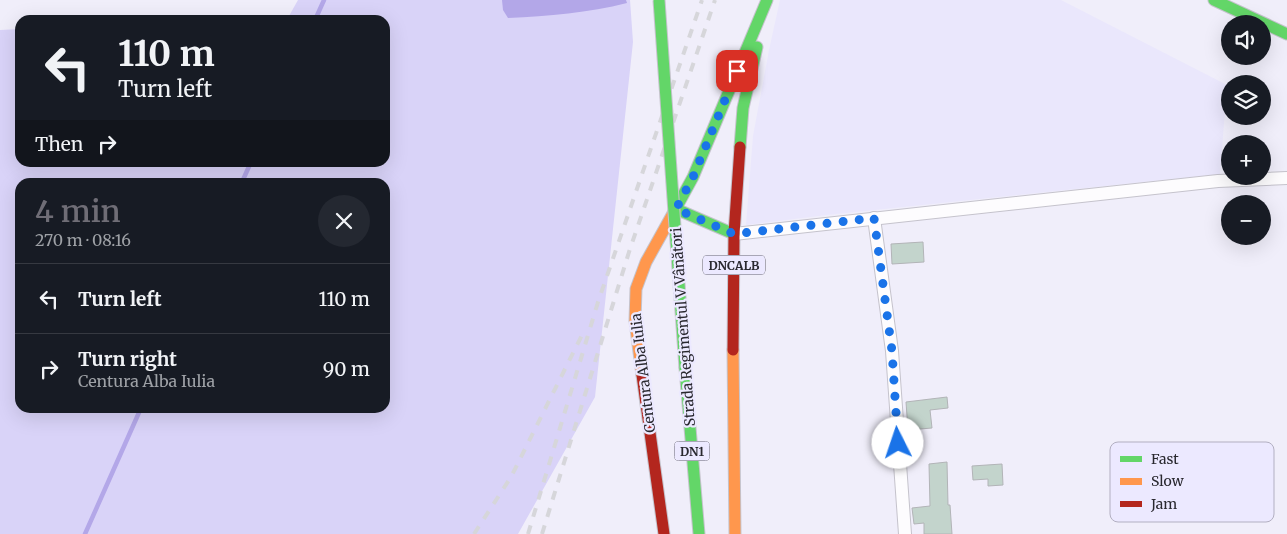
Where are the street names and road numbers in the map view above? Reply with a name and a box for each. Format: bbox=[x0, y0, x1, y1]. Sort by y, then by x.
street label: Strada Regimentul V Vânători bbox=[667, 227, 699, 427]
road number: DNCALB bbox=[703, 256, 765, 274]
street label: Centura Alba Iulia bbox=[627, 312, 659, 434]
road number: DN1 bbox=[674, 442, 710, 461]

